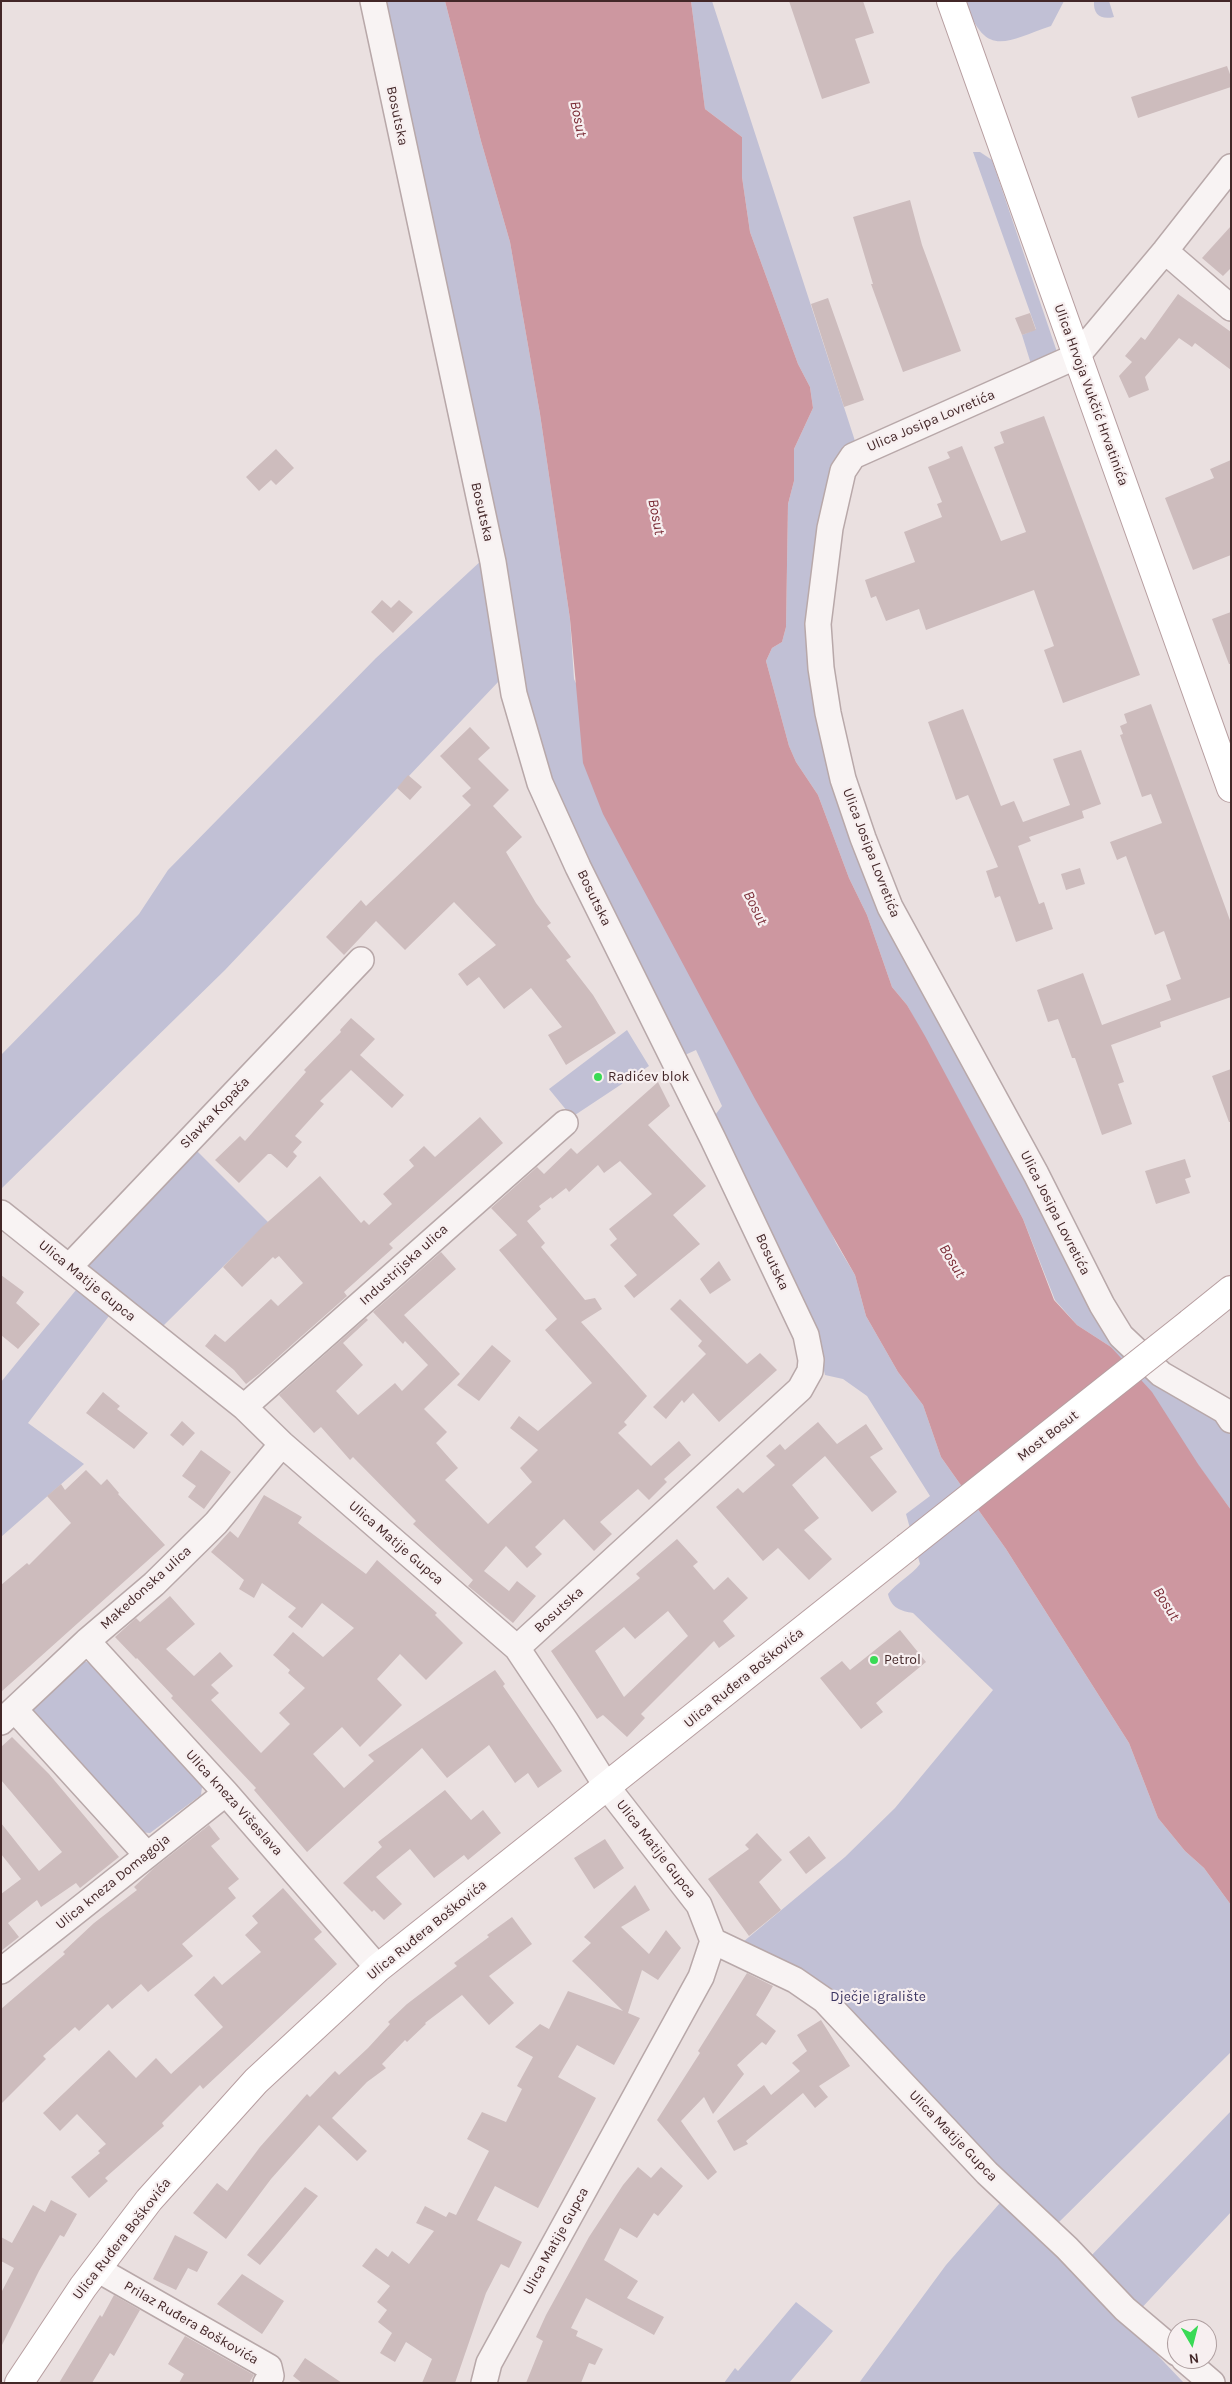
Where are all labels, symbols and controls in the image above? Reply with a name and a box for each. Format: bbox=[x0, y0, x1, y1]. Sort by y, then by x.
street label: Bosutska bbox=[383, 85, 411, 147]
water label: Bosut bbox=[566, 100, 590, 138]
street label: Ulica Hrvoja Vukčić Hrvatinića bbox=[1050, 302, 1132, 488]
street label: Ulica Josipa Lovretića bbox=[864, 386, 998, 456]
street label: Bosutska bbox=[467, 481, 497, 543]
water label: Bosut bbox=[644, 498, 668, 536]
street label: Ulica Josipa Lovretića bbox=[839, 786, 903, 920]
street label: Bosutska bbox=[573, 867, 615, 929]
water label: Bosut bbox=[739, 888, 771, 928]
place label: Radićev blok bbox=[608, 1069, 689, 1085]
marker: Radićev blok bbox=[592, 1071, 604, 1083]
street label: Slavka Kopača bbox=[177, 1074, 253, 1152]
street label: Ulica Josipa Lovretića bbox=[1016, 1148, 1094, 1278]
street label: Industrijska ulica bbox=[356, 1221, 452, 1309]
street label: Bosutska bbox=[752, 1231, 792, 1293]
street label: Ulica Matije Gupca bbox=[35, 1237, 139, 1325]
water label: Bosut bbox=[935, 1241, 969, 1281]
street label: Most Bosut bbox=[1014, 1407, 1082, 1465]
street label: Ulica Matije Gupca bbox=[345, 1497, 447, 1589]
street label: Makedonska ulica bbox=[97, 1543, 195, 1633]
street label: Bosutska bbox=[531, 1584, 587, 1636]
water label: Bosut bbox=[1149, 1584, 1183, 1624]
street label: Ulica Ruđera Boškovića bbox=[681, 1624, 807, 1732]
place label: Petrol bbox=[884, 1652, 921, 1668]
marker: Petrol bbox=[868, 1654, 880, 1666]
street label: Ulica kneza Višeslava bbox=[182, 1746, 286, 1860]
street label: Ulica Matije Gupca bbox=[612, 1797, 700, 1901]
street label: Ulica kneza Domagoja bbox=[53, 1831, 173, 1933]
street label: Ulica Ruđera Boškovića bbox=[364, 1876, 490, 1984]
park label: Dječje igralište bbox=[830, 1989, 926, 2005]
street label: Ulica Matije Gupca bbox=[905, 2087, 1001, 2185]
street label: Ulica Ruđera Boškovića bbox=[69, 2175, 175, 2303]
street label: Ulica Matije Gupca bbox=[520, 2184, 592, 2298]
street label: Prilaz Ruđera Boškovića bbox=[121, 2278, 261, 2368]
north arrow bbox=[1167, 2319, 1217, 2369]
text: N bbox=[1188, 2349, 1200, 2367]

